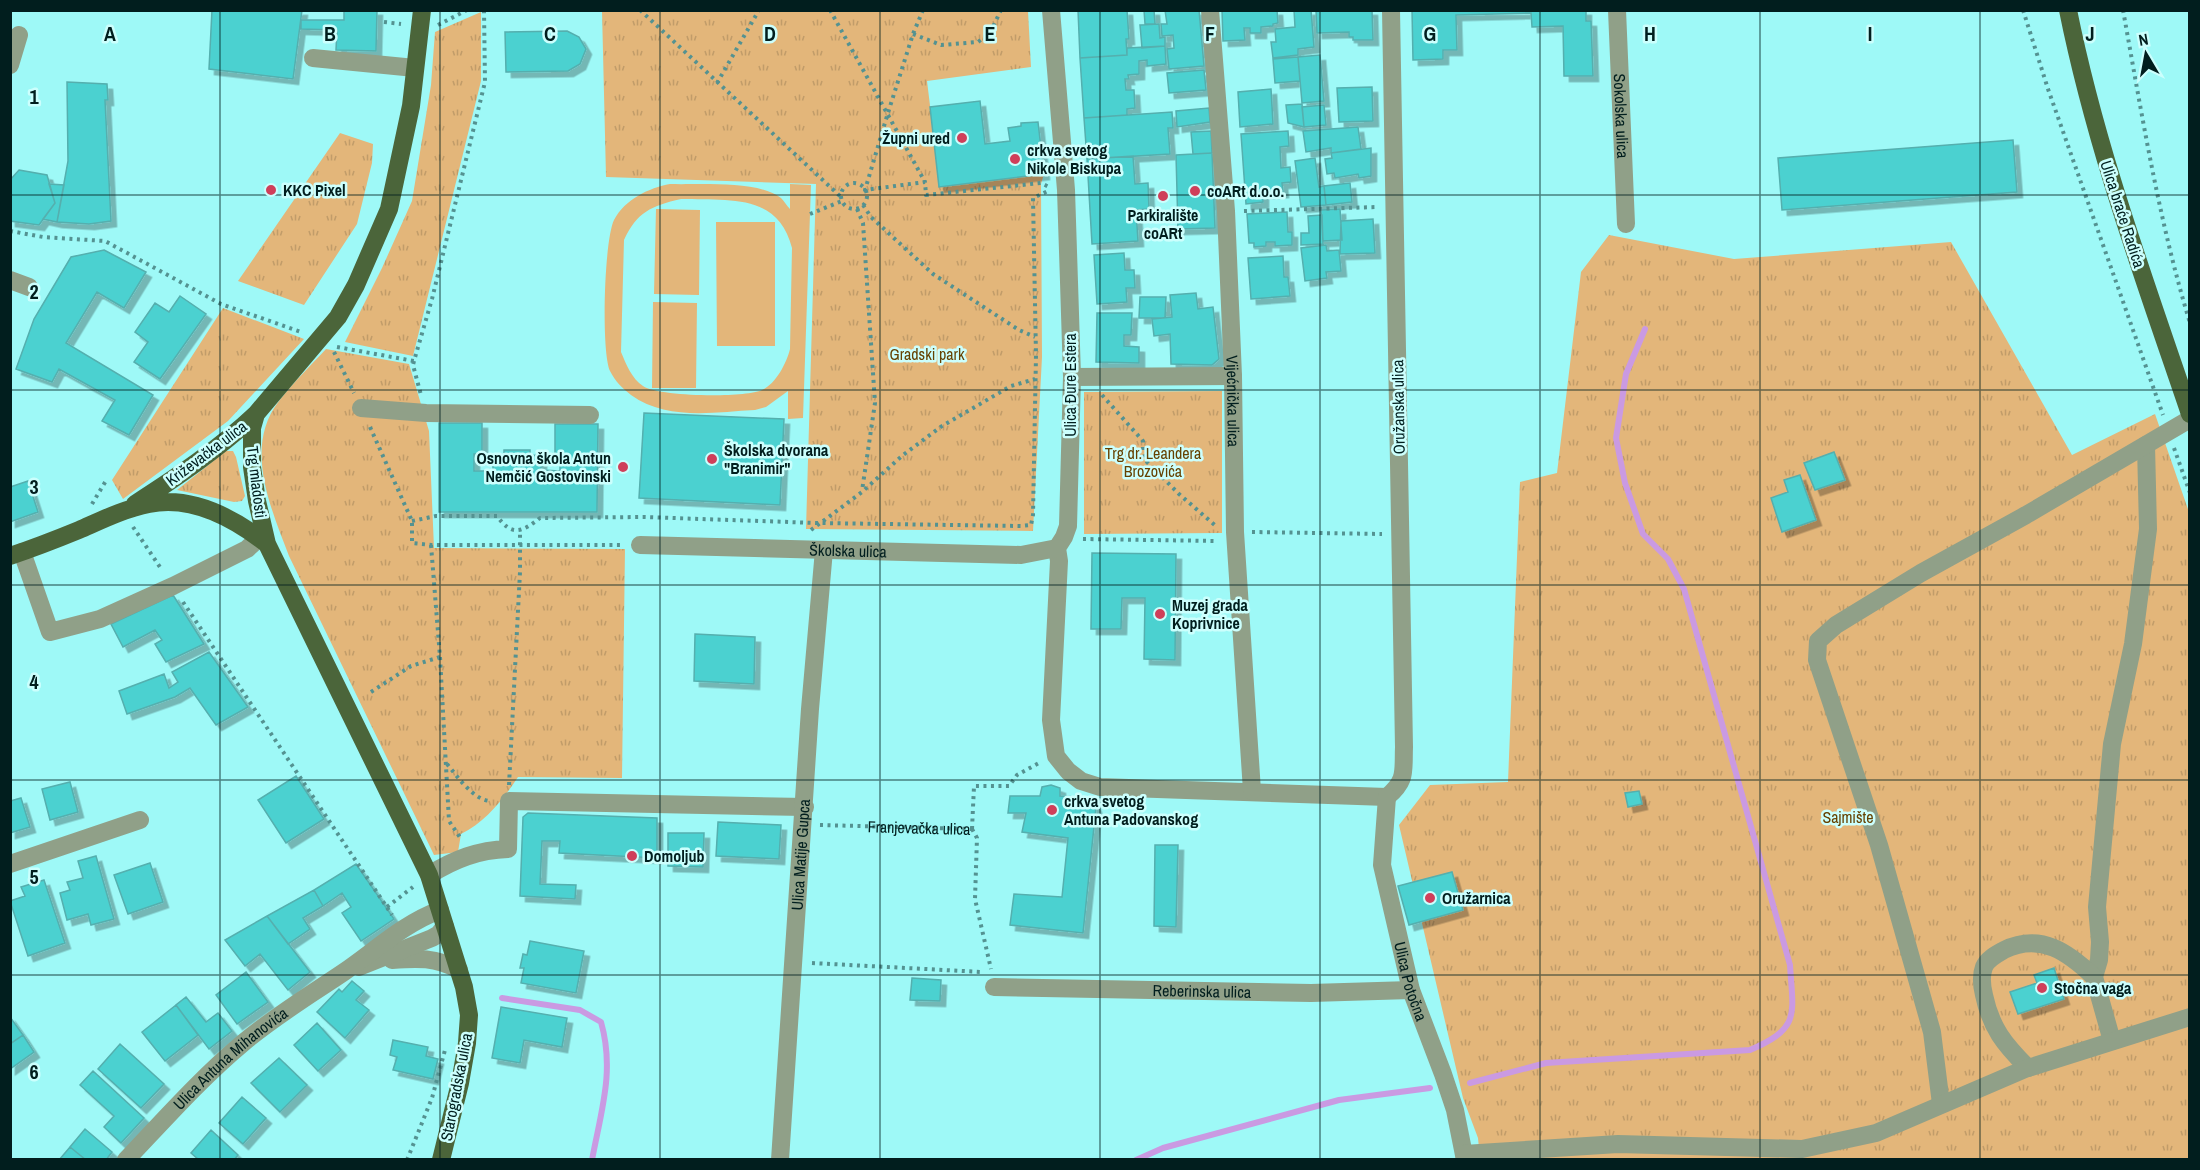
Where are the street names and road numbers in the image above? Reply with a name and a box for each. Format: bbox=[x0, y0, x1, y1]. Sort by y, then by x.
street label: Sokolska ulica bbox=[1609, 73, 1634, 159]
street label: Ulica braće Radića bbox=[2095, 158, 2151, 271]
street label: Ulica Đure Estera bbox=[1059, 333, 1081, 437]
street label: Vijećnička ulica bbox=[1221, 355, 1245, 448]
street label: Oružanska ulica bbox=[1386, 359, 1410, 455]
street label: Križevačka ulica bbox=[161, 415, 252, 491]
street label: Trg mladosti bbox=[242, 445, 272, 519]
street label: Školska ulica bbox=[809, 538, 888, 562]
street label: Ulica Matije Gupca bbox=[786, 798, 815, 911]
street label: Franjevačka ulica bbox=[867, 815, 971, 840]
street label: Ulica Potočna bbox=[1389, 939, 1433, 1025]
street label: Reberinska ulica bbox=[1153, 979, 1252, 1003]
street label: Ulica Antuna Mihanovića bbox=[168, 1001, 293, 1114]
street label: Starogradska ulica bbox=[435, 1031, 477, 1143]

